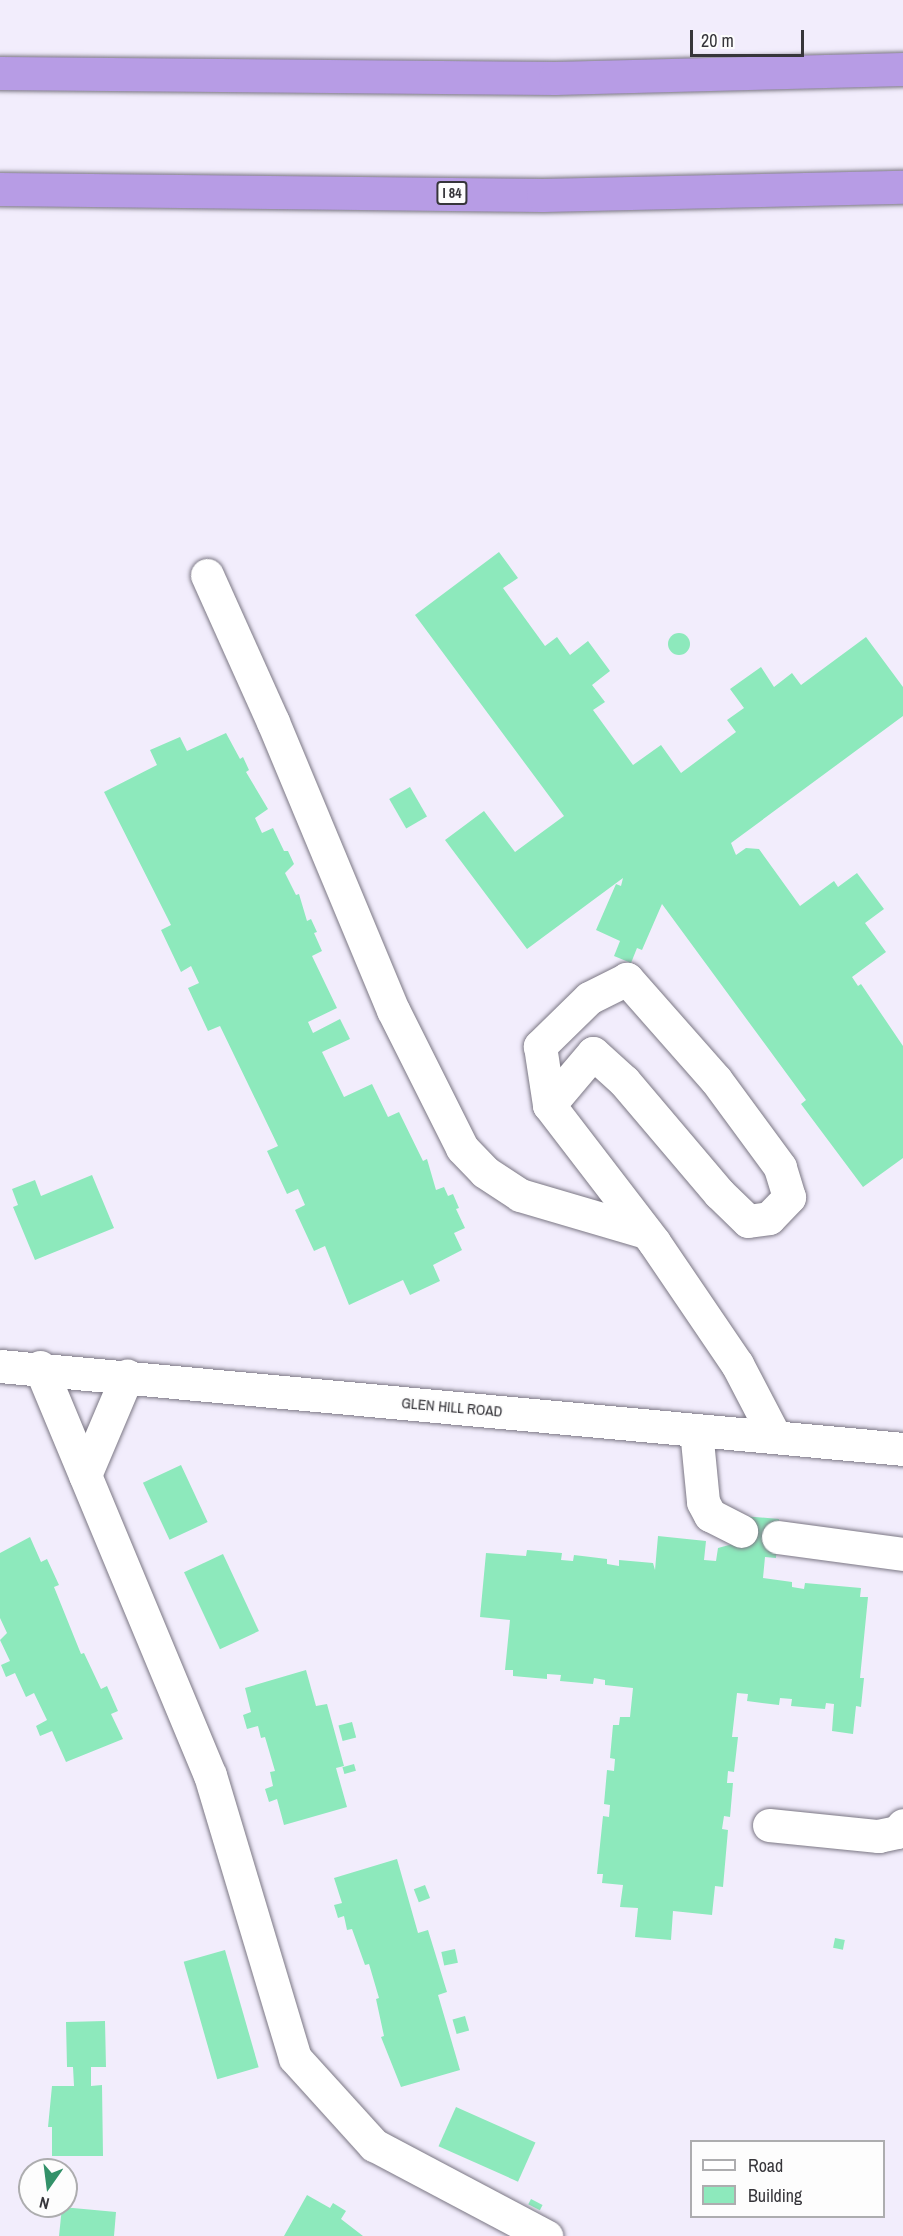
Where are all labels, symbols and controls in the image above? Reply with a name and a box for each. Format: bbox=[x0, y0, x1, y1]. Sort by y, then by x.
scale bar bbox=[693, 18, 807, 56]
text: 20 m bbox=[701, 28, 734, 53]
road number: I 84 bbox=[436, 182, 468, 204]
street label: GLEN HILL ROAD bbox=[400, 1394, 504, 1420]
legend bbox=[690, 2140, 885, 2218]
text: Road bbox=[748, 2153, 783, 2178]
north arrow bbox=[18, 2158, 78, 2218]
text: Building bbox=[748, 2183, 802, 2208]
text: N bbox=[37, 2192, 51, 2215]

